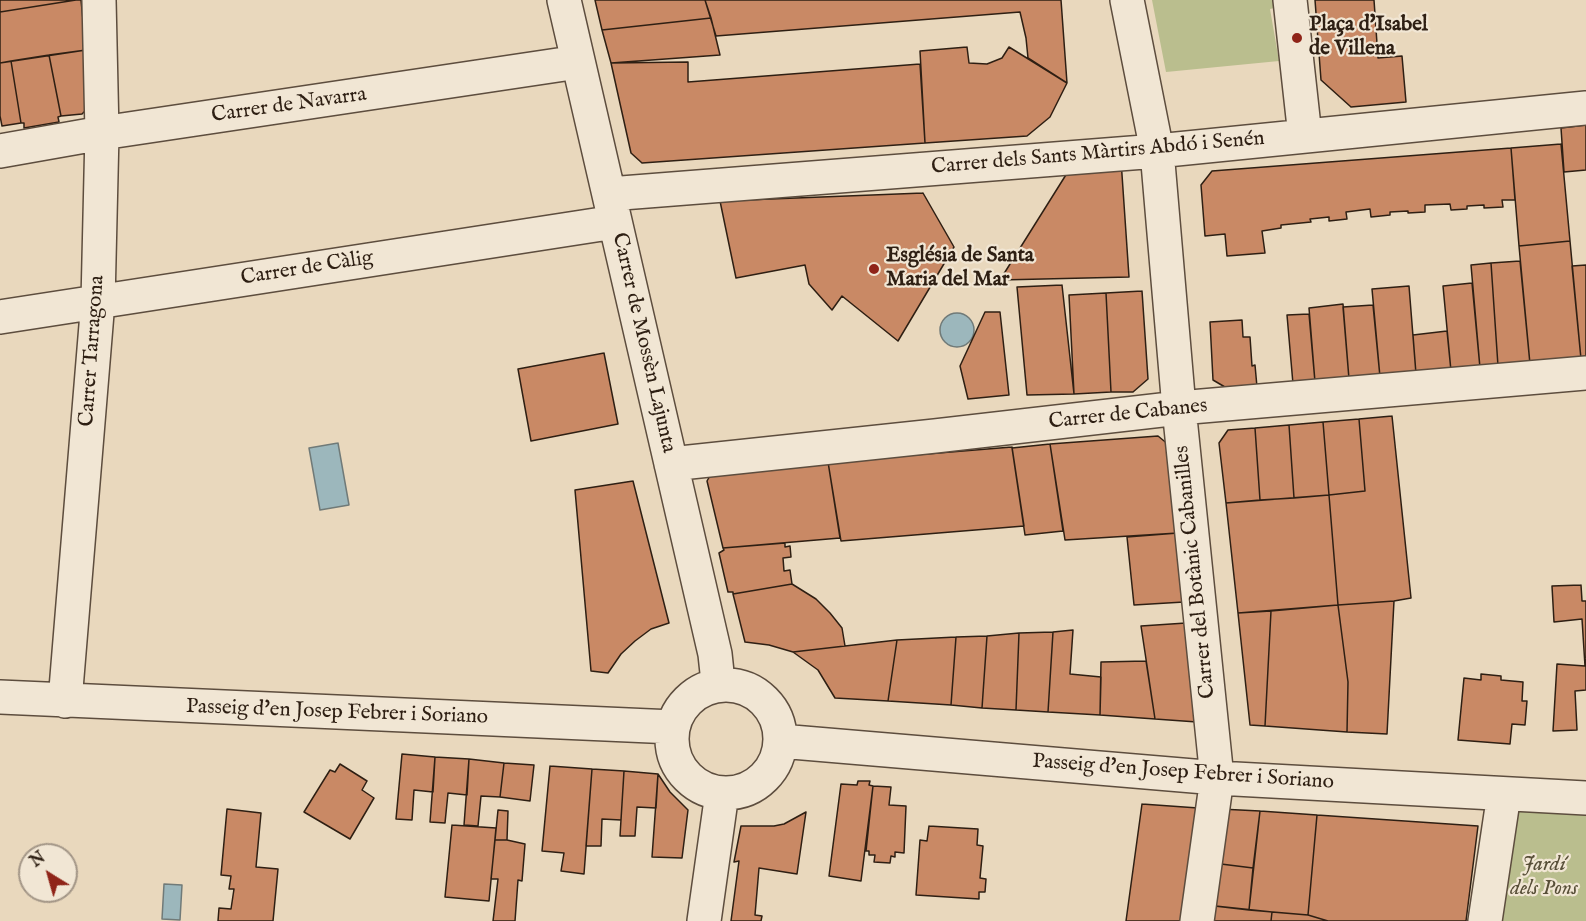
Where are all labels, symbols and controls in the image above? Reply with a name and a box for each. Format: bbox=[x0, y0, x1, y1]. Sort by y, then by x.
place label: Plaça d'Isabel de Villena bbox=[1309, 13, 1428, 63]
marker: Plaça d'Isabel de Villena bbox=[1290, 31, 1304, 45]
street label: Carrer de Navarra bbox=[210, 83, 368, 129]
street label: Carrer dels Sants Màrtirs Abdó i Senén bbox=[930, 127, 1266, 181]
street label: Carrer de Mossèn Lajunta bbox=[605, 230, 681, 456]
place label: Església de Santa Maria del Mar bbox=[886, 244, 1034, 294]
street label: Carrer de Càlig bbox=[239, 246, 375, 292]
marker: Església de Santa Maria del Mar bbox=[867, 262, 881, 276]
street label: Carrer Tarragona bbox=[75, 275, 111, 427]
street label: Carrer de Cabanes bbox=[1047, 394, 1209, 436]
street label: Carrer del Botànic Cabanilles bbox=[1170, 444, 1222, 700]
street label: Passeig d'en Josep Febrer i Soriano bbox=[186, 695, 488, 731]
street label: Passeig d'en Josep Febrer i Soriano bbox=[1031, 750, 1335, 796]
north arrow bbox=[18, 843, 78, 903]
text: N bbox=[27, 848, 50, 872]
park label: Jardí dels Pons bbox=[1510, 853, 1578, 903]

